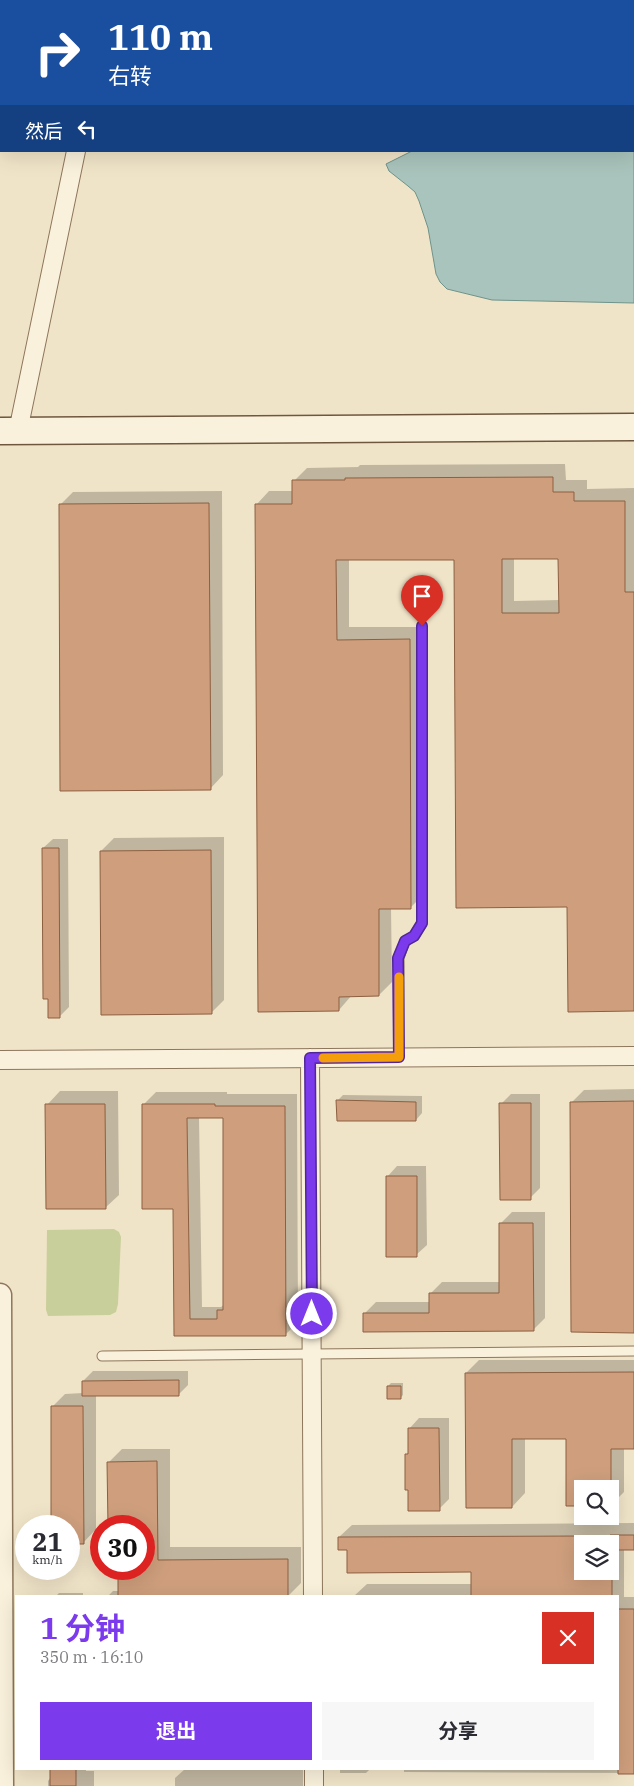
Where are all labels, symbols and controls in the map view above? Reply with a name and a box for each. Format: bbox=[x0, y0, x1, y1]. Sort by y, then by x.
text: 110 m bbox=[108, 14, 213, 60]
icon: right bbox=[25, 20, 90, 85]
text: 右转 bbox=[108, 61, 152, 90]
icon: left bbox=[73, 115, 101, 143]
text: 然后 bbox=[25, 119, 63, 143]
pin bbox=[401, 575, 443, 626]
icon: arrive bbox=[408, 582, 436, 610]
position arrow bbox=[285, 1287, 337, 1339]
map controls bbox=[574, 1480, 619, 1580]
button: search bbox=[574, 1480, 619, 1525]
speed limit sign: 30 bbox=[90, 1515, 155, 1580]
text: 21 bbox=[32, 1525, 63, 1558]
button: layers bbox=[574, 1535, 619, 1580]
text: km/h bbox=[32, 1552, 63, 1567]
text: 1 分钟 bbox=[40, 1608, 125, 1647]
button: close bbox=[542, 1612, 594, 1664]
text: 350 m · 16:10 bbox=[40, 1647, 143, 1667]
button: 退出 bbox=[40, 1702, 312, 1760]
button: 分享 bbox=[322, 1702, 594, 1760]

